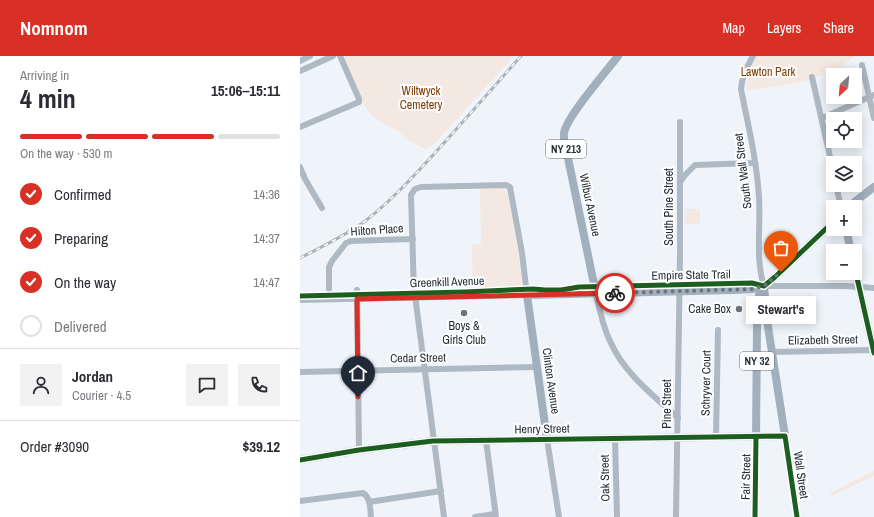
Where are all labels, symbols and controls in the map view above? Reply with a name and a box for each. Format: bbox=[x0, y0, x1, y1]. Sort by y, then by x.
text: Nomnom bbox=[20, 15, 88, 41]
text: Map bbox=[723, 19, 745, 37]
text: Layers bbox=[767, 19, 801, 37]
text: Share bbox=[823, 19, 854, 37]
park label: Lawton Park bbox=[741, 64, 795, 80]
text: Arriving in bbox=[20, 67, 69, 84]
north arrow bbox=[826, 68, 862, 104]
map controls bbox=[826, 68, 862, 280]
text: 15:06–15:11 bbox=[211, 80, 280, 101]
text: 4 min bbox=[20, 81, 76, 116]
park label: Wiltwyck Cemetery bbox=[400, 83, 442, 113]
button: locate bbox=[826, 112, 862, 148]
street label: South Wall Street bbox=[730, 132, 756, 210]
road number: NY 213 bbox=[546, 140, 586, 158]
text: On the way · 530 m bbox=[20, 145, 112, 162]
button: layers bbox=[826, 156, 862, 192]
street label: South Pine Street bbox=[661, 168, 677, 246]
street label: Wilbur Avenue bbox=[576, 172, 604, 238]
icon: check bbox=[20, 183, 42, 205]
text: Confirmed bbox=[54, 184, 111, 205]
text: 14:36 bbox=[253, 186, 280, 203]
button: + bbox=[826, 200, 862, 236]
street label: Hilton Place bbox=[350, 220, 404, 240]
icon: check bbox=[20, 227, 42, 249]
text: Preparing bbox=[54, 228, 108, 249]
text: 14:37 bbox=[253, 230, 280, 247]
pin bbox=[764, 231, 798, 272]
icon: bag bbox=[770, 237, 792, 259]
button: − bbox=[826, 244, 862, 280]
street label: Empire State Trail bbox=[651, 266, 731, 284]
icon: check bbox=[20, 271, 42, 293]
text: On the way bbox=[54, 272, 116, 293]
street label: Greenkill Avenue bbox=[409, 273, 485, 291]
courier bbox=[595, 273, 635, 313]
text: 14:47 bbox=[253, 274, 280, 291]
icon: bike bbox=[604, 282, 626, 304]
callout: Stewart's bbox=[746, 296, 816, 324]
place label: Cake Box bbox=[688, 301, 731, 317]
text: Stewart's bbox=[758, 301, 804, 318]
marker: Cake Box bbox=[734, 304, 744, 314]
marker: Boys & Girls Club bbox=[459, 308, 469, 318]
text: Delivered bbox=[54, 316, 107, 337]
place label: Boys & Girls Club bbox=[442, 318, 486, 348]
street label: Elizabeth Street bbox=[788, 331, 858, 349]
street label: Clinton Avenue bbox=[538, 347, 564, 415]
street label: Cedar Street bbox=[390, 350, 446, 366]
street label: Schryver Court bbox=[697, 350, 715, 416]
road number: NY 32 bbox=[740, 352, 774, 370]
pin bbox=[341, 356, 375, 397]
icon: home bbox=[347, 362, 369, 384]
button: person bbox=[20, 364, 62, 406]
button: chat bbox=[186, 364, 228, 406]
button: phone bbox=[238, 364, 280, 406]
text: Jordan bbox=[72, 366, 113, 387]
street label: Pine Street bbox=[659, 379, 675, 429]
text: Courier · 4.5 bbox=[72, 387, 131, 404]
street label: Henry Street bbox=[514, 421, 570, 437]
text: Order #3090 bbox=[20, 436, 89, 457]
text: $39.12 bbox=[242, 436, 280, 457]
street label: Wall Street bbox=[790, 450, 812, 500]
street label: Oak Street bbox=[597, 454, 613, 502]
street label: Fair Street bbox=[738, 454, 754, 500]

